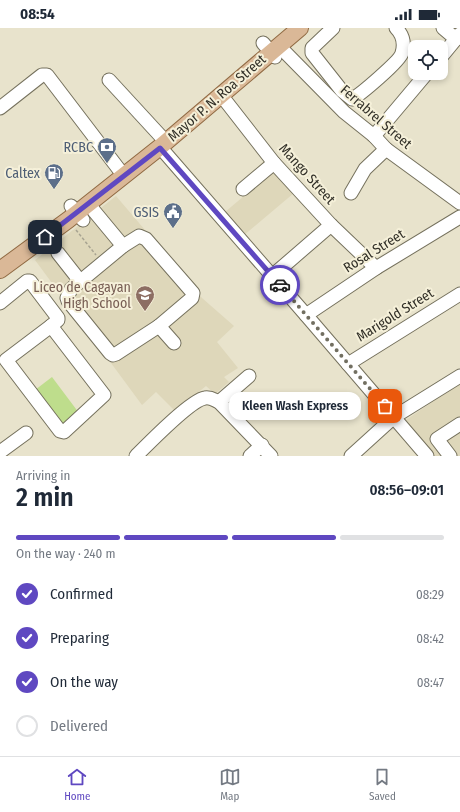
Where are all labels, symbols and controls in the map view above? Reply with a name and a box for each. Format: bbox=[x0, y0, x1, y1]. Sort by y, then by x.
text: 08:54 bbox=[20, 5, 55, 23]
map controls bbox=[408, 40, 448, 80]
button: locate bbox=[408, 40, 448, 80]
street label: Mayor P. N. Roa Street bbox=[165, 51, 270, 145]
street label: Ferrabrel Street bbox=[337, 81, 415, 153]
bank icon: RCBC bbox=[96, 136, 118, 164]
place label: RCBC bbox=[64, 139, 93, 156]
street label: Mango Street bbox=[275, 140, 339, 208]
fuel station icon: Caltex bbox=[43, 162, 65, 190]
place label: Caltex bbox=[5, 165, 41, 182]
public building icon: GSIS bbox=[162, 201, 184, 229]
place label: GSIS bbox=[133, 204, 159, 221]
pin bbox=[28, 220, 62, 254]
street label: Rosal Street bbox=[340, 225, 408, 276]
icon: home bbox=[34, 226, 56, 248]
courier bbox=[260, 265, 300, 305]
icon: car bbox=[269, 274, 291, 296]
place label: Liceo de Cagayan High School bbox=[33, 279, 131, 312]
school or university icon: Liceo de Cagayan High School bbox=[134, 284, 156, 312]
street label: Marigold Street bbox=[353, 284, 437, 345]
pin bbox=[368, 389, 402, 423]
callout: Kleen Wash Express bbox=[229, 392, 361, 420]
icon: bag bbox=[374, 395, 396, 417]
text: Kleen Wash Express bbox=[242, 398, 348, 413]
text: Arriving in bbox=[16, 468, 70, 483]
text: 08:56–09:01 bbox=[369, 481, 444, 499]
text: 2 min bbox=[16, 482, 74, 513]
text: On the way · 240 m bbox=[16, 546, 115, 561]
icon: check bbox=[16, 583, 38, 605]
text: Confirmed bbox=[50, 585, 113, 603]
text: 08:29 bbox=[416, 587, 444, 602]
icon: check bbox=[16, 627, 38, 649]
text: Preparing bbox=[50, 629, 109, 647]
text: 08:42 bbox=[416, 631, 444, 646]
icon: check bbox=[16, 671, 38, 693]
text: On the way bbox=[50, 673, 118, 691]
text: 08:47 bbox=[417, 675, 444, 690]
text: Delivered bbox=[50, 717, 108, 735]
tab: Home bbox=[64, 766, 90, 803]
tab: Map bbox=[219, 766, 241, 803]
tab: Saved bbox=[369, 766, 396, 803]

